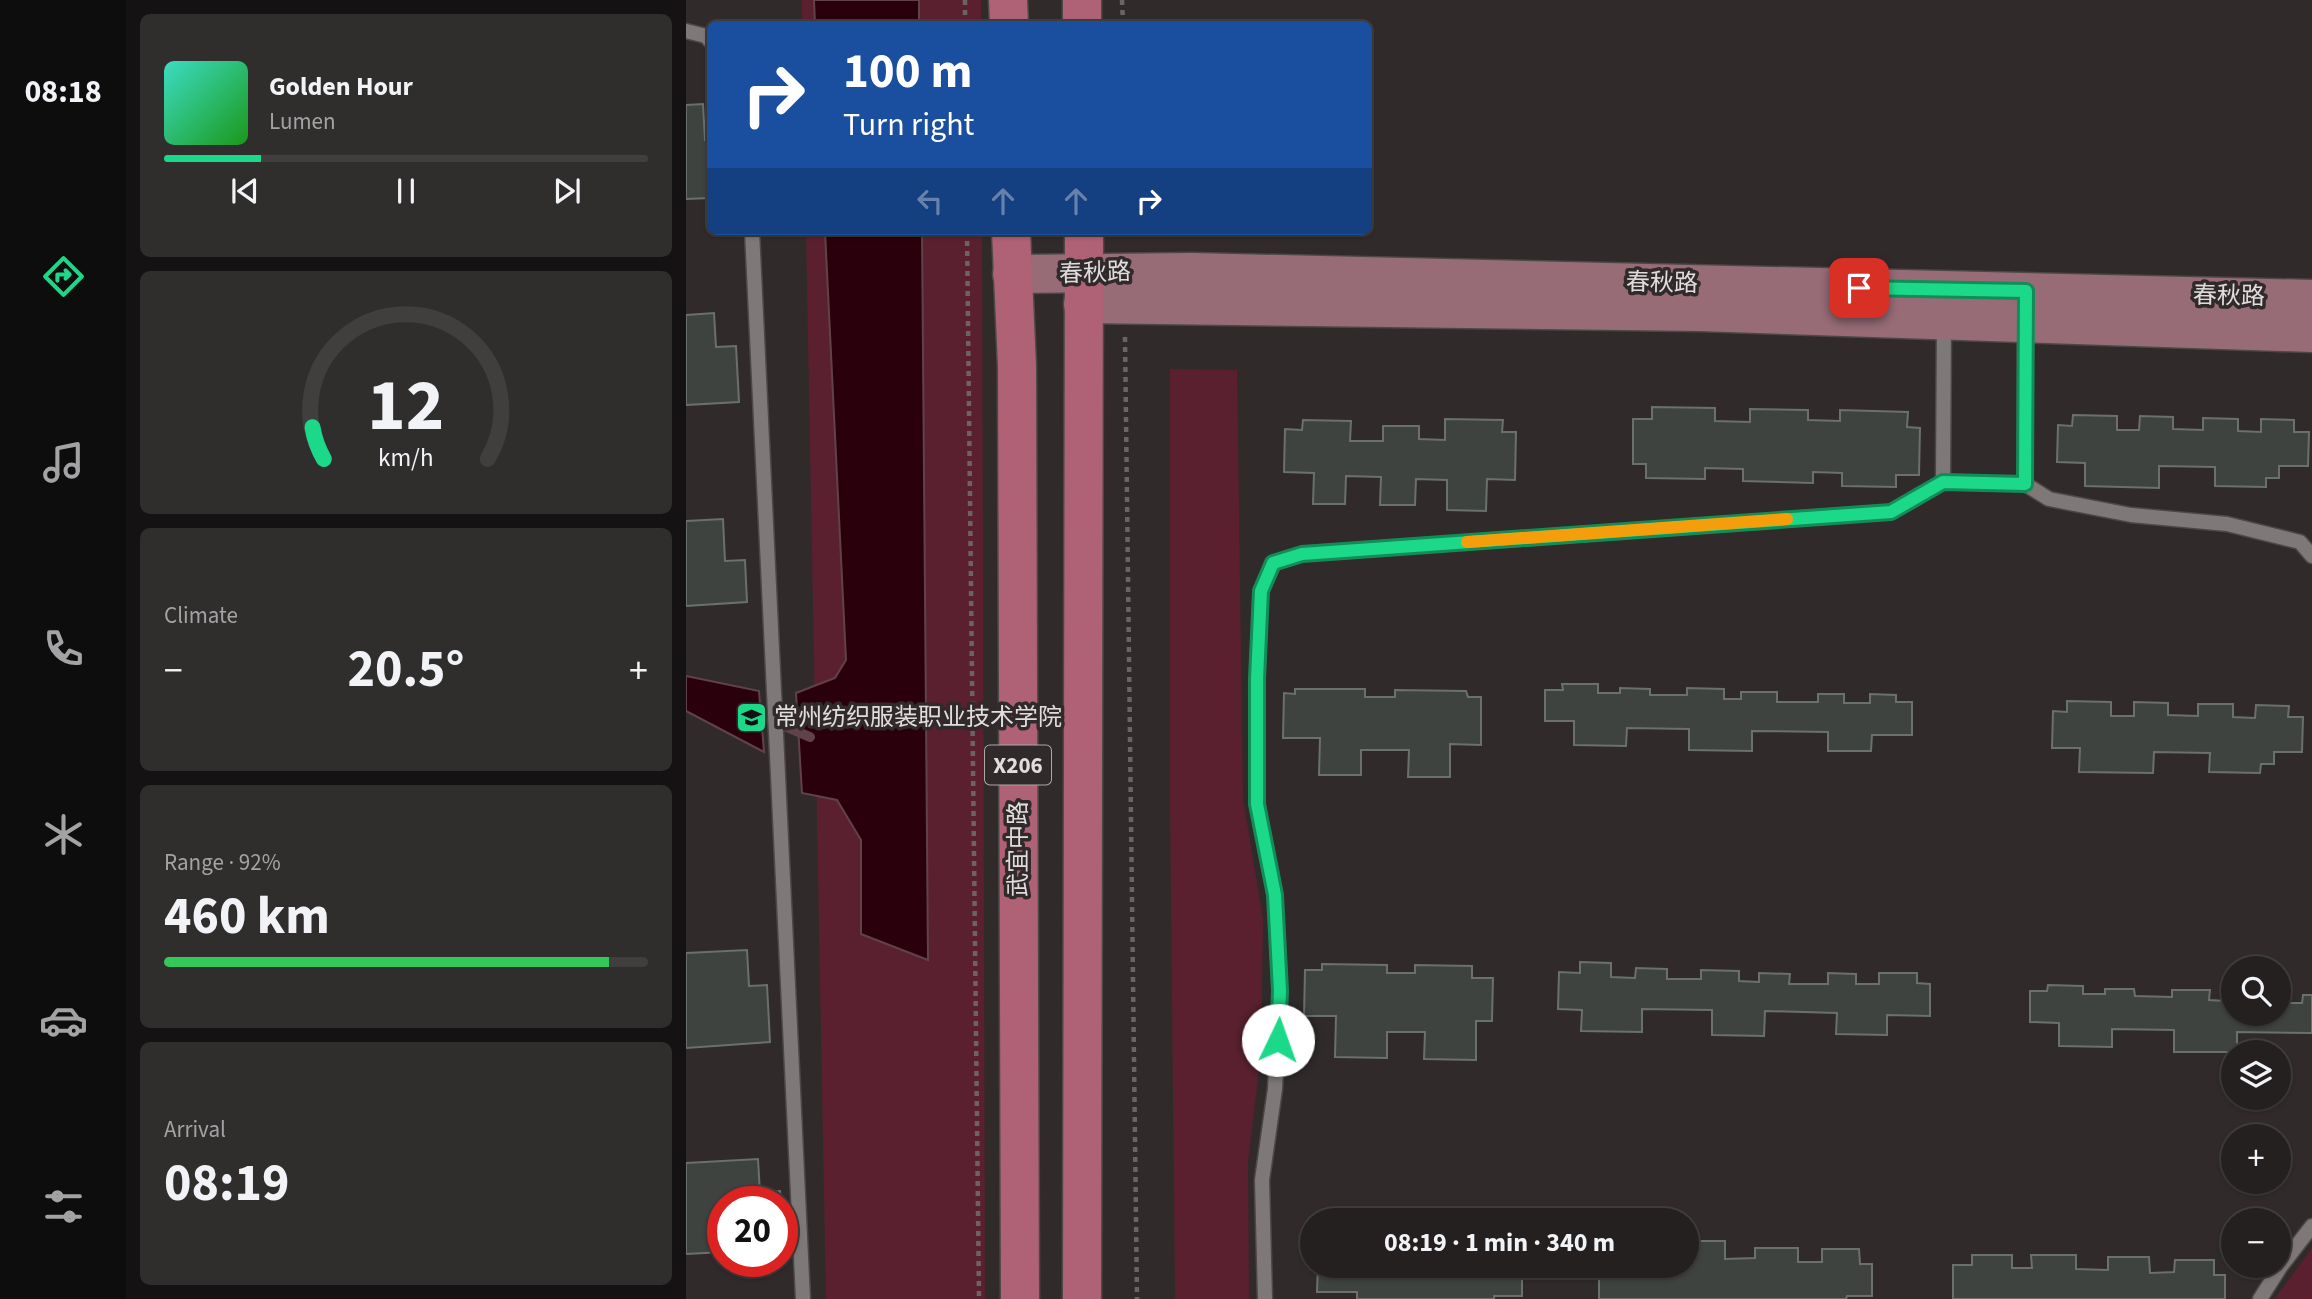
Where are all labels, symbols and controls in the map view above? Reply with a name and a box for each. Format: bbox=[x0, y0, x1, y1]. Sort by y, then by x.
text: 100 m bbox=[843, 37, 972, 107]
icon: right bbox=[728, 49, 819, 140]
text: Golden Hour bbox=[269, 68, 413, 105]
text: 08:18 bbox=[24, 69, 102, 115]
text: Turn right bbox=[843, 102, 974, 148]
text: Lumen bbox=[269, 105, 336, 138]
icon: previous bbox=[226, 172, 264, 210]
icon: pause bbox=[387, 172, 425, 210]
icon: next bbox=[548, 172, 586, 210]
icon: left bbox=[911, 182, 949, 220]
icon: ahead bbox=[984, 182, 1022, 220]
icon: ahead bbox=[1057, 182, 1095, 220]
icon: right bbox=[1130, 182, 1168, 220]
icon: directions bbox=[39, 252, 88, 301]
street label: 春秋路 bbox=[1058, 254, 1132, 292]
pin bbox=[1829, 258, 1889, 318]
street label: 春秋路 bbox=[1626, 265, 1698, 301]
icon: arrive bbox=[1840, 269, 1878, 307]
street label: 春秋路 bbox=[2193, 278, 2265, 314]
text: 12 bbox=[368, 354, 444, 458]
icon: music bbox=[39, 438, 88, 487]
text: km/h bbox=[378, 439, 434, 475]
text: Climate bbox=[164, 599, 238, 632]
icon: phone bbox=[39, 624, 88, 673]
text: 20.5° bbox=[348, 633, 464, 707]
text: − bbox=[164, 644, 183, 698]
text: + bbox=[629, 644, 648, 698]
school or university icon: 常州纺织服装职业技术学院 bbox=[734, 700, 768, 734]
place label: 常州纺织服装职业技术学院 bbox=[774, 700, 1062, 735]
road number: X206 bbox=[985, 746, 1051, 785]
street label: 武宜中路 bbox=[1001, 801, 1036, 897]
icon: climate bbox=[39, 810, 88, 859]
text: Range · 92% bbox=[164, 846, 281, 879]
text: 460 km bbox=[164, 880, 330, 954]
map controls bbox=[2221, 956, 2291, 1278]
button: search bbox=[2221, 956, 2291, 1026]
icon: car bbox=[39, 996, 88, 1045]
position arrow bbox=[1241, 1003, 1315, 1077]
button: layers bbox=[2221, 1040, 2291, 1110]
text: Arrival bbox=[164, 1113, 226, 1146]
button: + bbox=[2221, 1124, 2291, 1194]
text: 08:19 bbox=[164, 1147, 289, 1221]
icon: filters bbox=[39, 1182, 88, 1231]
speed limit sign: 20 bbox=[707, 1186, 798, 1277]
button: − bbox=[2221, 1208, 2291, 1278]
text: 08:19 · 1 min · 340 m bbox=[1384, 1224, 1615, 1261]

